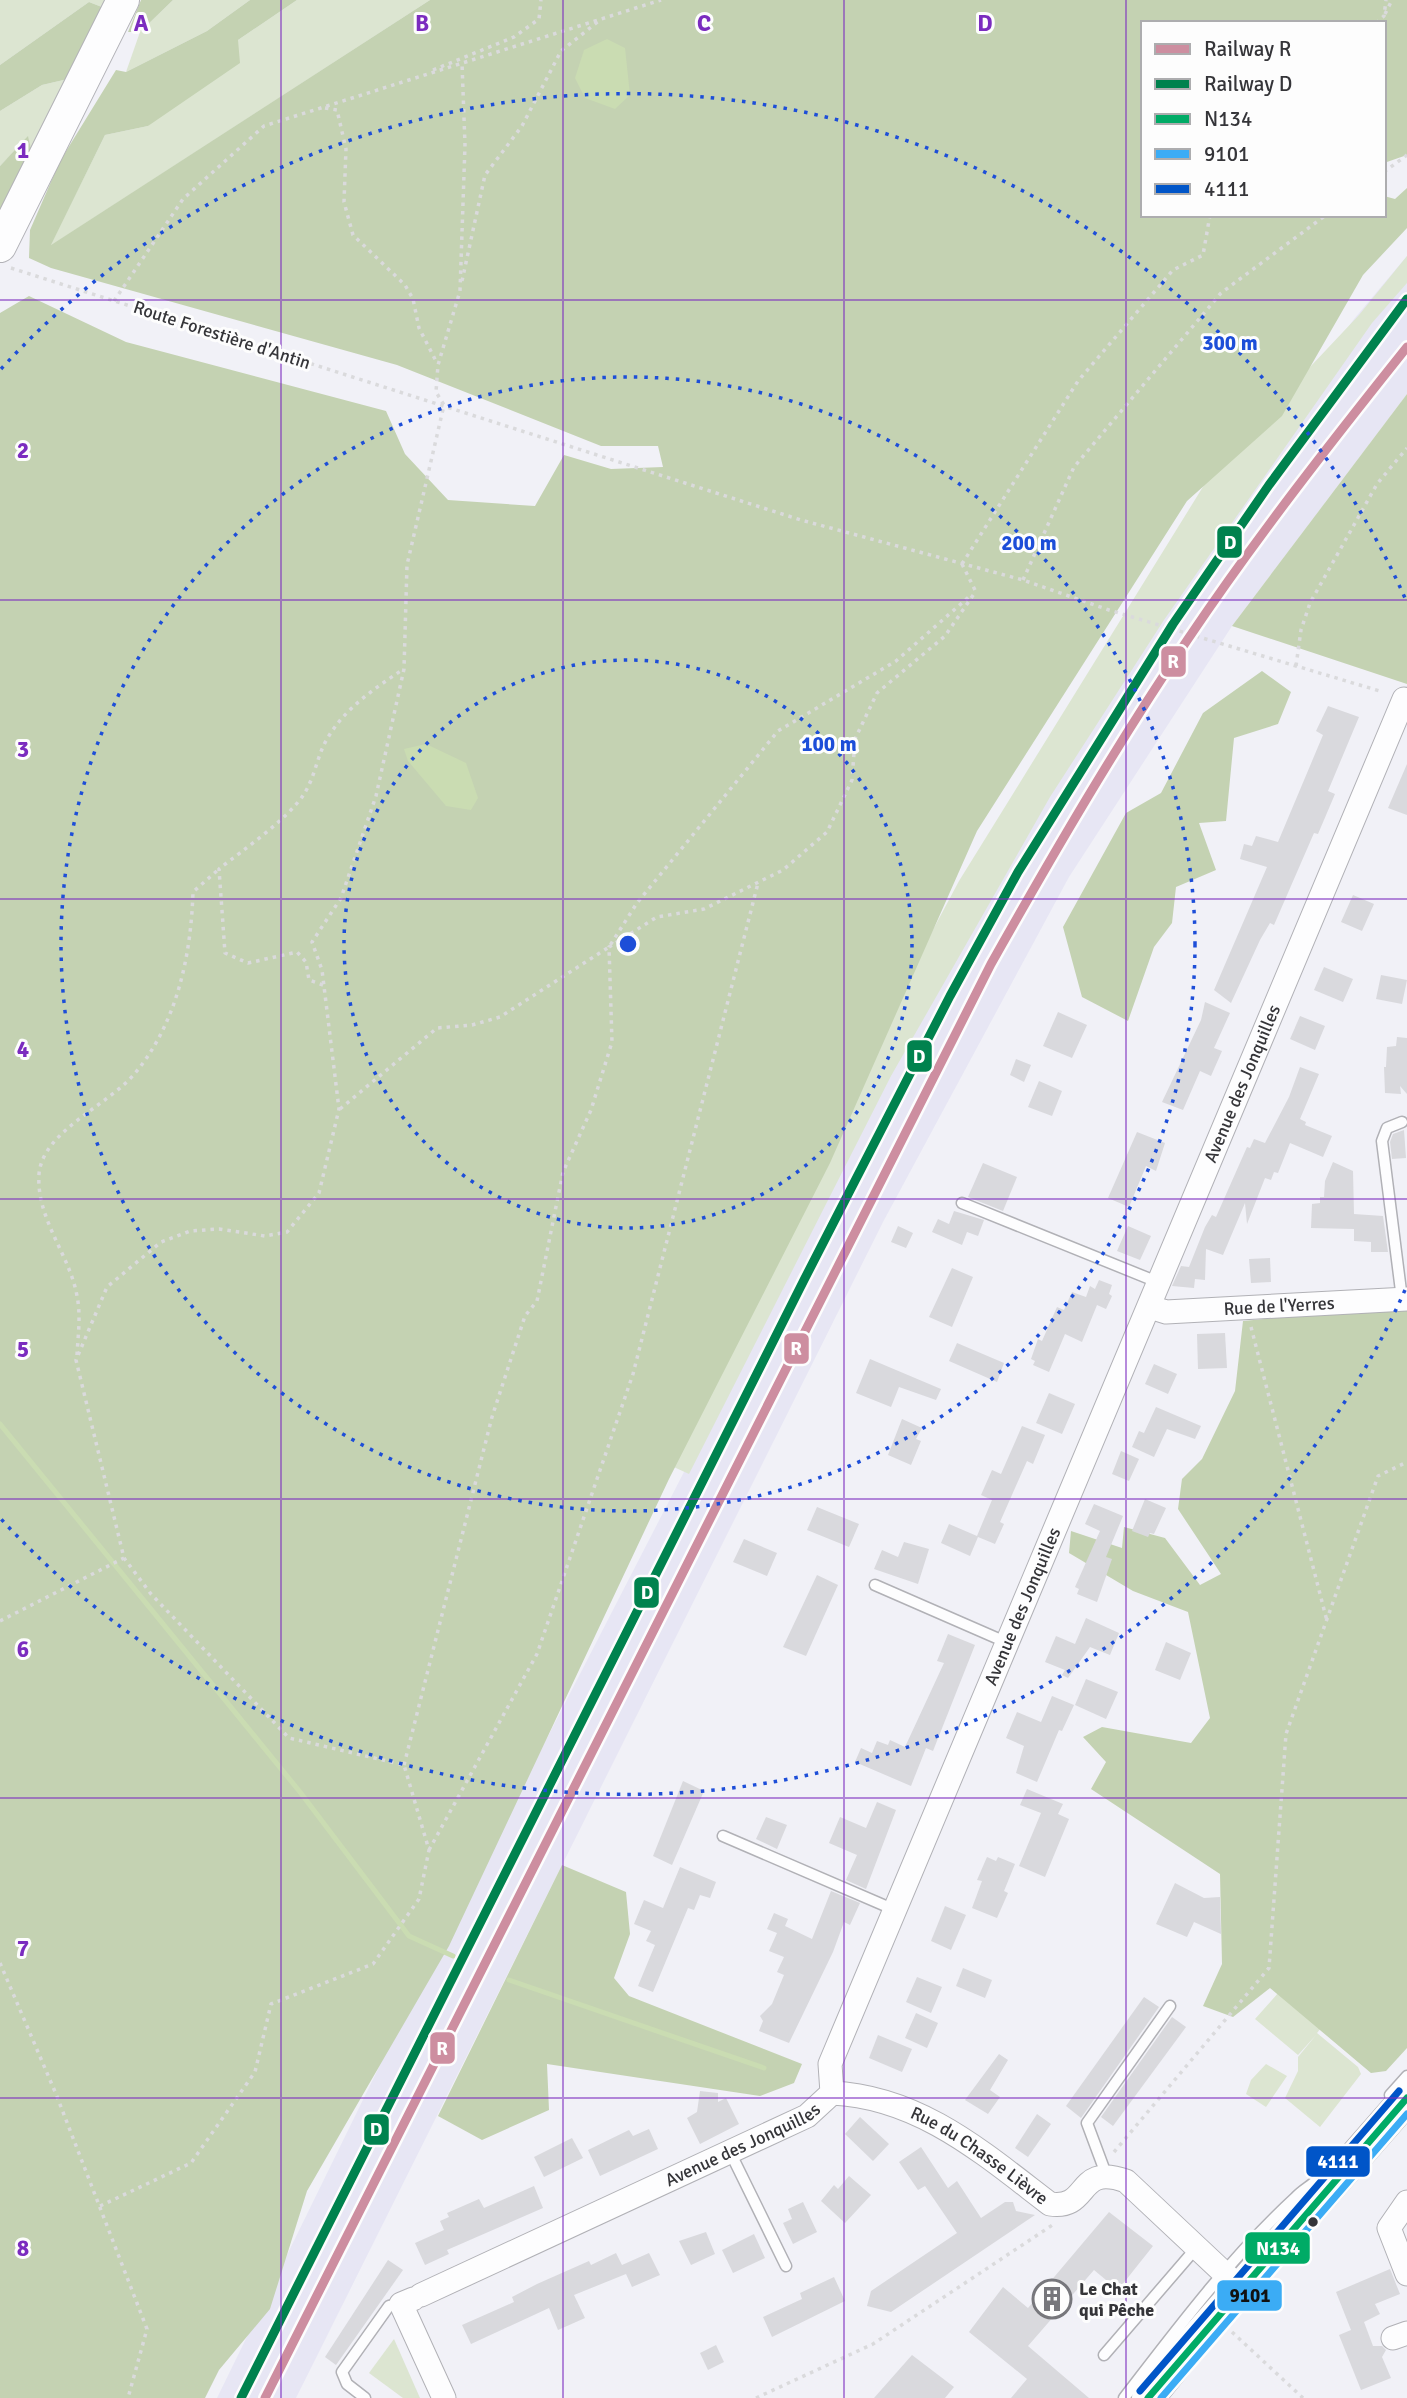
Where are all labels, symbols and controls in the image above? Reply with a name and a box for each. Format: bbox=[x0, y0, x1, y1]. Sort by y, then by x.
text: A bbox=[134, 9, 149, 38]
text: B bbox=[415, 9, 429, 38]
text: C bbox=[697, 9, 711, 38]
text: D bbox=[977, 9, 993, 38]
legend bbox=[1141, 21, 1386, 217]
text: Railway R bbox=[1204, 36, 1291, 62]
text: Railway D bbox=[1204, 71, 1292, 97]
text: N134 bbox=[1204, 106, 1252, 132]
text: 1 bbox=[17, 136, 29, 165]
text: 9101 bbox=[1204, 141, 1249, 167]
text: 4111 bbox=[1204, 176, 1249, 202]
street label: Route Forestière d'Antin bbox=[131, 296, 313, 374]
text: 300 m bbox=[1202, 330, 1258, 356]
text: 2 bbox=[17, 436, 29, 465]
line badge: D bbox=[1216, 525, 1243, 559]
text: 200 m bbox=[1001, 530, 1057, 556]
text: D bbox=[1224, 531, 1236, 555]
line badge: R bbox=[1160, 645, 1187, 678]
text: R bbox=[1167, 650, 1179, 674]
text: 100 m bbox=[801, 731, 857, 757]
text: 3 bbox=[17, 735, 29, 764]
centre of rings bbox=[616, 932, 640, 956]
street label: Avenue des Jonquilles bbox=[1199, 1001, 1285, 1166]
text: 4 bbox=[17, 1035, 29, 1064]
line badge: D bbox=[906, 1039, 933, 1073]
text: D bbox=[913, 1045, 925, 1069]
street label: Rue de l'Yerres bbox=[1223, 1292, 1335, 1320]
line badge: R bbox=[783, 1332, 810, 1365]
text: 5 bbox=[17, 1335, 29, 1364]
text: R bbox=[790, 1337, 802, 1361]
street label: Avenue des Jonquilles bbox=[979, 1524, 1065, 1689]
line badge: D bbox=[633, 1576, 660, 1609]
text: D bbox=[641, 1581, 653, 1605]
text: 6 bbox=[17, 1635, 29, 1664]
text: 7 bbox=[17, 1934, 29, 1963]
line badge: R bbox=[429, 2031, 456, 2065]
text: R bbox=[436, 2037, 448, 2061]
street label: Avenue des Jonquilles bbox=[662, 2098, 825, 2191]
street label: Rue du Chasse Lièvre bbox=[907, 2102, 1053, 2210]
line badge: D bbox=[363, 2113, 390, 2146]
text: D bbox=[370, 2118, 382, 2142]
line badge: 4111 bbox=[1305, 2145, 1371, 2178]
text: 4111 bbox=[1317, 2150, 1359, 2174]
unlabelled marker bbox=[1306, 2215, 1320, 2229]
line badge: N134 bbox=[1244, 2231, 1311, 2265]
text: 8 bbox=[17, 2234, 29, 2263]
text: N134 bbox=[1256, 2237, 1300, 2261]
building icon: Le Chat qui Pêche bbox=[1031, 2278, 1073, 2320]
place label: Le Chat qui Pêche bbox=[1079, 2278, 1154, 2321]
line badge: 9101 bbox=[1216, 2279, 1283, 2312]
text: 9101 bbox=[1229, 2284, 1271, 2308]

